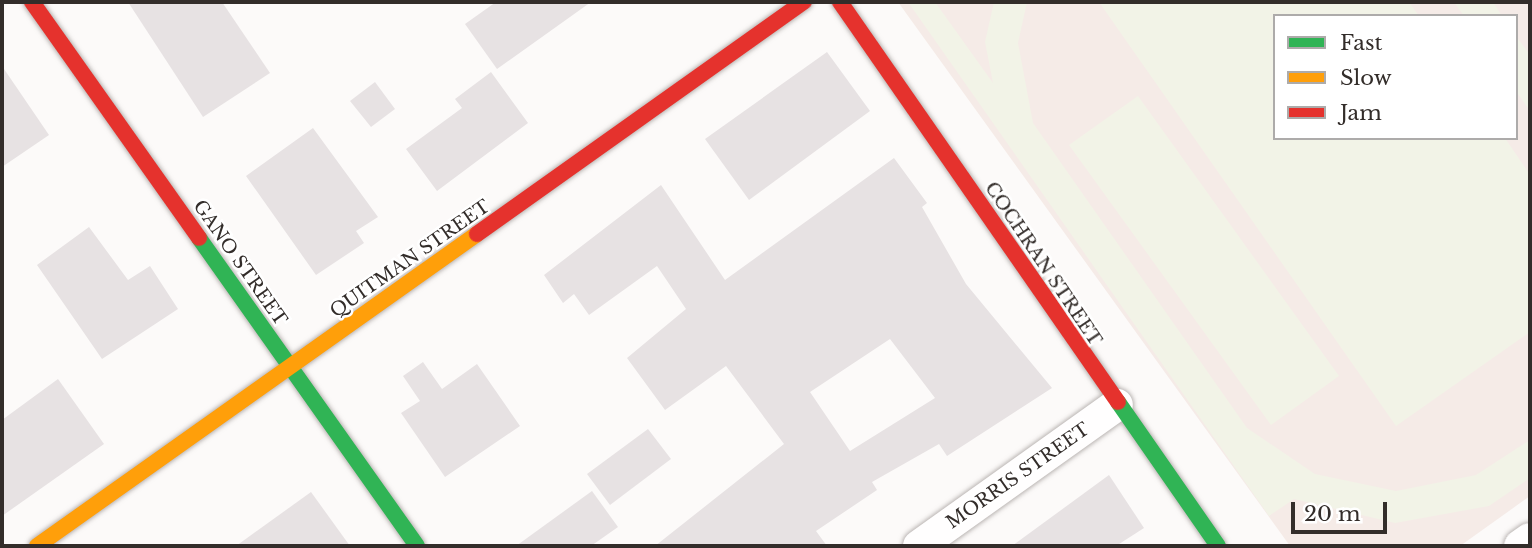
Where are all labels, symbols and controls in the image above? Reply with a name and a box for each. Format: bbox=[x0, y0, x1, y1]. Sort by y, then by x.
legend bbox=[1273, 14, 1518, 140]
text: Fast bbox=[1340, 30, 1382, 56]
text: Slow bbox=[1340, 65, 1392, 91]
text: Jam bbox=[1340, 100, 1382, 126]
street label: COCHRAN STREET bbox=[980, 178, 1106, 350]
street label: GANO STREET bbox=[189, 196, 291, 330]
street label: QUITMAN STREET bbox=[326, 196, 494, 322]
street label: MORRIS STREET bbox=[942, 419, 1094, 533]
scale bar bbox=[1294, 489, 1390, 532]
text: 20 m bbox=[1304, 501, 1361, 527]

